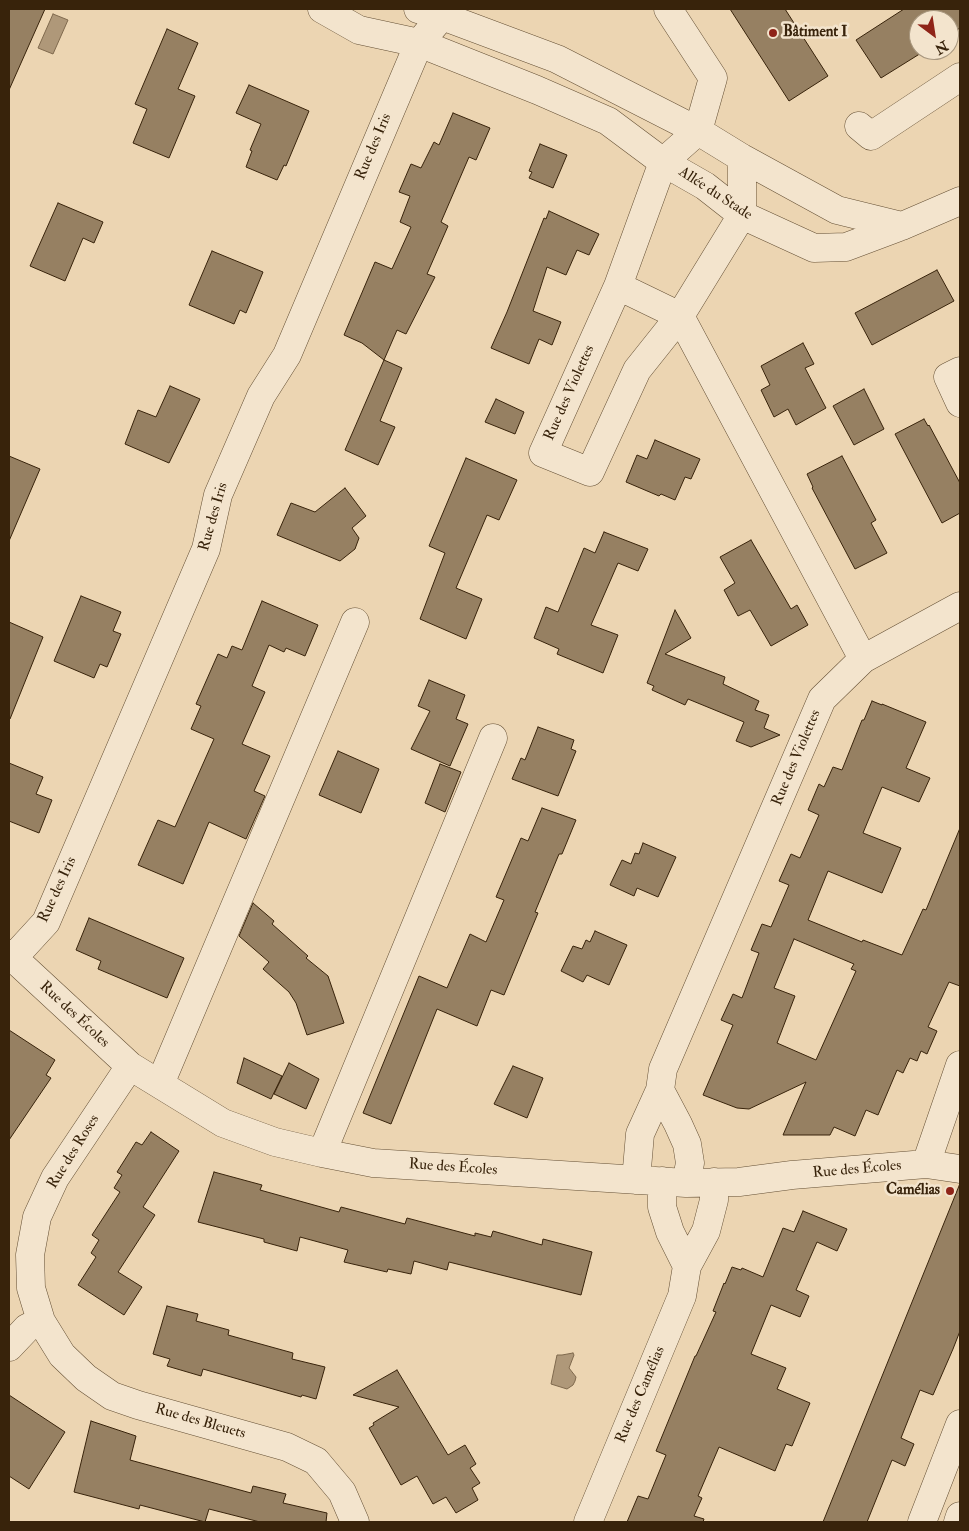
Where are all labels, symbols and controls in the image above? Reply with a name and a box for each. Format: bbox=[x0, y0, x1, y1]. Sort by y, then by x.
north arrow bbox=[909, 10, 959, 60]
place label: Bâtiment I bbox=[783, 24, 847, 42]
marker: Bâtiment I bbox=[767, 27, 779, 39]
text: N bbox=[932, 37, 951, 58]
street label: Rue des Iris bbox=[352, 111, 396, 183]
street label: Allée du Stade bbox=[675, 164, 755, 224]
street label: Rue des Violettes bbox=[541, 343, 599, 443]
street label: Rue des Iris bbox=[196, 481, 232, 553]
street label: Rue des Violettes bbox=[769, 707, 825, 809]
street label: Rue des Iris bbox=[35, 854, 81, 926]
street label: Rue des Écoles bbox=[35, 978, 113, 1052]
street label: Rue des Roses bbox=[44, 1112, 104, 1192]
street label: Rue des Écoles bbox=[408, 1156, 498, 1180]
street label: Rue des Écoles bbox=[812, 1157, 902, 1183]
place label: Camélias bbox=[886, 1182, 940, 1200]
marker: Camélias bbox=[944, 1185, 956, 1197]
street label: Rue des Camélias bbox=[612, 1344, 670, 1446]
street label: Rue des Bleuets bbox=[153, 1400, 247, 1444]

